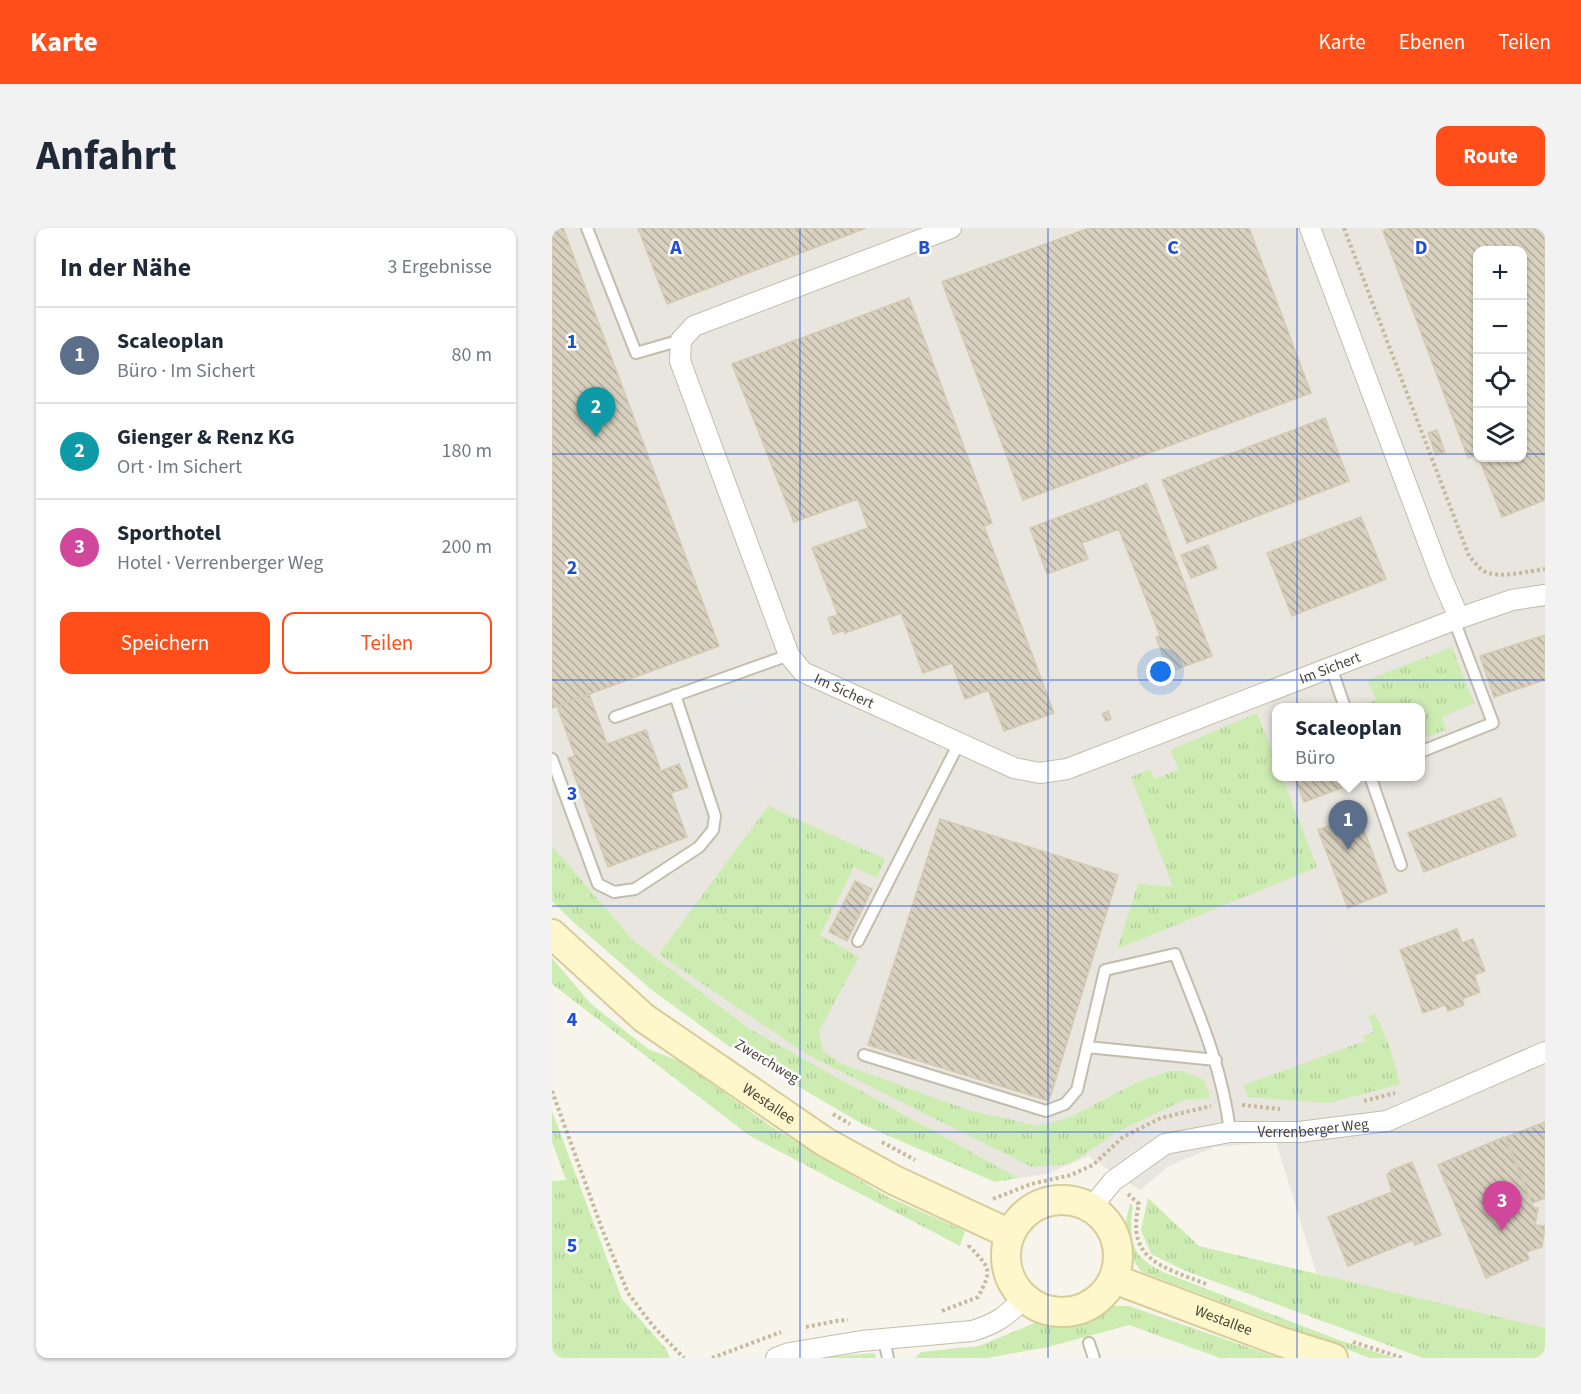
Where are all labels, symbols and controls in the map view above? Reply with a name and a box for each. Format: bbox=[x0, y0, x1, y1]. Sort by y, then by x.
text: Karte bbox=[30, 22, 98, 62]
text: Karte bbox=[1319, 27, 1366, 57]
text: Ebenen bbox=[1399, 27, 1465, 57]
text: Teilen bbox=[1498, 27, 1551, 57]
text: Anfahrt bbox=[36, 126, 177, 186]
button: Route bbox=[1436, 126, 1545, 186]
text: A bbox=[669, 234, 682, 262]
text: B bbox=[918, 234, 930, 262]
text: C bbox=[1167, 234, 1179, 262]
text: D bbox=[1415, 234, 1427, 262]
map controls bbox=[1473, 246, 1527, 462]
button: + bbox=[1473, 246, 1527, 300]
text: In der Nähe bbox=[60, 249, 191, 286]
text: 3 Ergebnisse bbox=[387, 253, 492, 281]
button: − bbox=[1473, 300, 1527, 354]
text: Scaleoplan bbox=[117, 325, 224, 357]
text: 1 bbox=[567, 328, 577, 356]
text: 1 bbox=[74, 341, 85, 369]
text: 80 m bbox=[452, 341, 492, 369]
button: locate bbox=[1473, 354, 1527, 408]
text: Büro · Im Sichert bbox=[117, 357, 255, 385]
pin: 2 bbox=[576, 388, 615, 437]
button: layers bbox=[1473, 408, 1527, 462]
text: Gienger & Renz KG bbox=[117, 421, 295, 453]
text: 2 bbox=[74, 437, 85, 465]
text: 180 m bbox=[442, 437, 492, 465]
text: Ort · Im Sichert bbox=[117, 453, 242, 481]
text: Sporthotel bbox=[117, 517, 221, 549]
text: 3 bbox=[74, 533, 85, 561]
text: 200 m bbox=[442, 533, 492, 561]
text: Hotel · Verrenberger Weg bbox=[117, 549, 323, 577]
text: 2 bbox=[567, 554, 577, 582]
button: Speichern bbox=[60, 612, 270, 674]
button: Teilen bbox=[282, 612, 492, 674]
street label: Im Sichert bbox=[1296, 647, 1364, 690]
your location bbox=[1146, 657, 1175, 686]
street label: Im Sichert bbox=[811, 668, 877, 714]
popup bbox=[1272, 703, 1425, 781]
text: Scaleoplan bbox=[1295, 712, 1402, 744]
text: Büro bbox=[1295, 744, 1335, 772]
text: 3 bbox=[567, 780, 577, 808]
pin: 1 bbox=[1328, 800, 1368, 850]
text: 4 bbox=[567, 1006, 578, 1034]
street label: Zwerchweg bbox=[731, 1034, 803, 1089]
street label: Westallee bbox=[738, 1078, 799, 1130]
street label: Verrenberger Weg bbox=[1258, 1113, 1370, 1143]
pin: 3 bbox=[1482, 1182, 1522, 1231]
text: 5 bbox=[567, 1232, 577, 1260]
street label: Westallee bbox=[1192, 1300, 1255, 1341]

